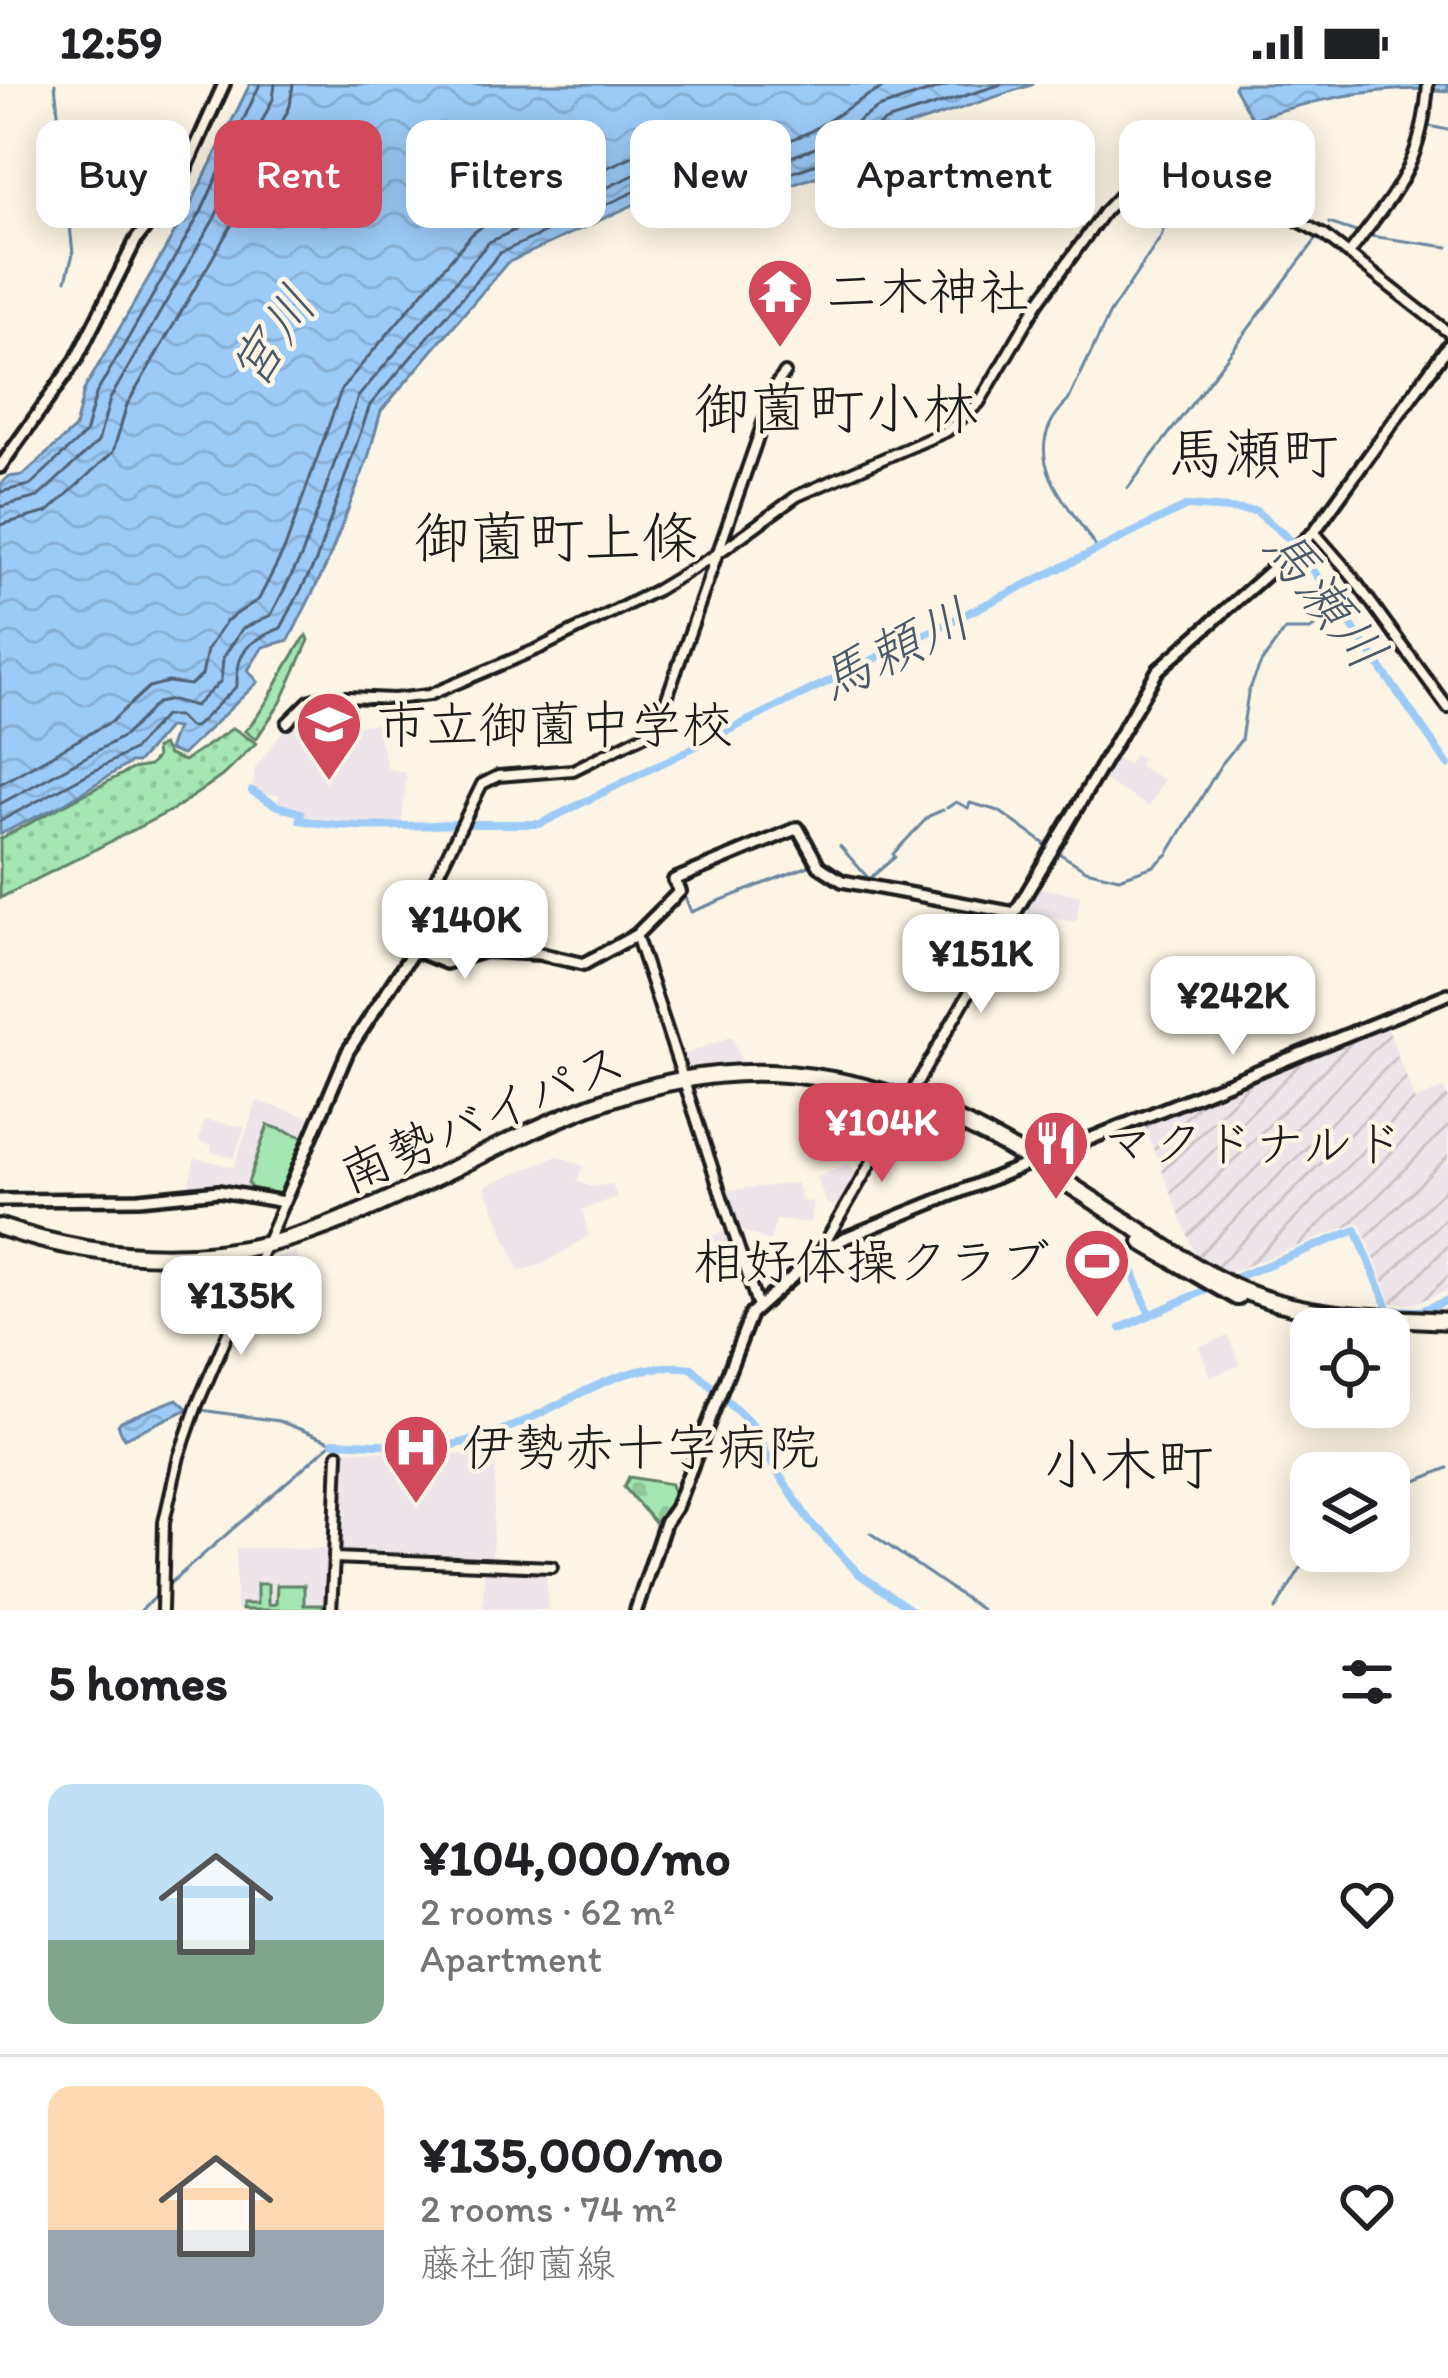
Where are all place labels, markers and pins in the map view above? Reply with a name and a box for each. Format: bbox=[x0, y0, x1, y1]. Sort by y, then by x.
temple icon: 二木神社 bbox=[745, 256, 815, 350]
place label: 二木神社 bbox=[826, 261, 1030, 322]
school or university icon: 市立御薗中学校 bbox=[294, 689, 364, 783]
place label: 市立御薗中学校 bbox=[376, 694, 733, 755]
pin: ¥140K bbox=[381, 880, 549, 982]
pin: ¥151K bbox=[897, 914, 1065, 1016]
pin: ¥242K bbox=[1149, 956, 1317, 1058]
pin: ¥104K bbox=[798, 1083, 966, 1185]
restaurant icon: マクドナルド bbox=[1021, 1108, 1091, 1202]
place label: マクドナルド bbox=[1102, 1113, 1404, 1174]
sports icon: 相好体操クラブ bbox=[1062, 1226, 1132, 1320]
place label: 相好体操クラブ bbox=[693, 1231, 1050, 1292]
pin: ¥135K bbox=[157, 1256, 325, 1358]
hospital icon: 伊勢赤十字病院 bbox=[381, 1412, 451, 1506]
place label: 伊勢赤十字病院 bbox=[462, 1417, 819, 1478]

